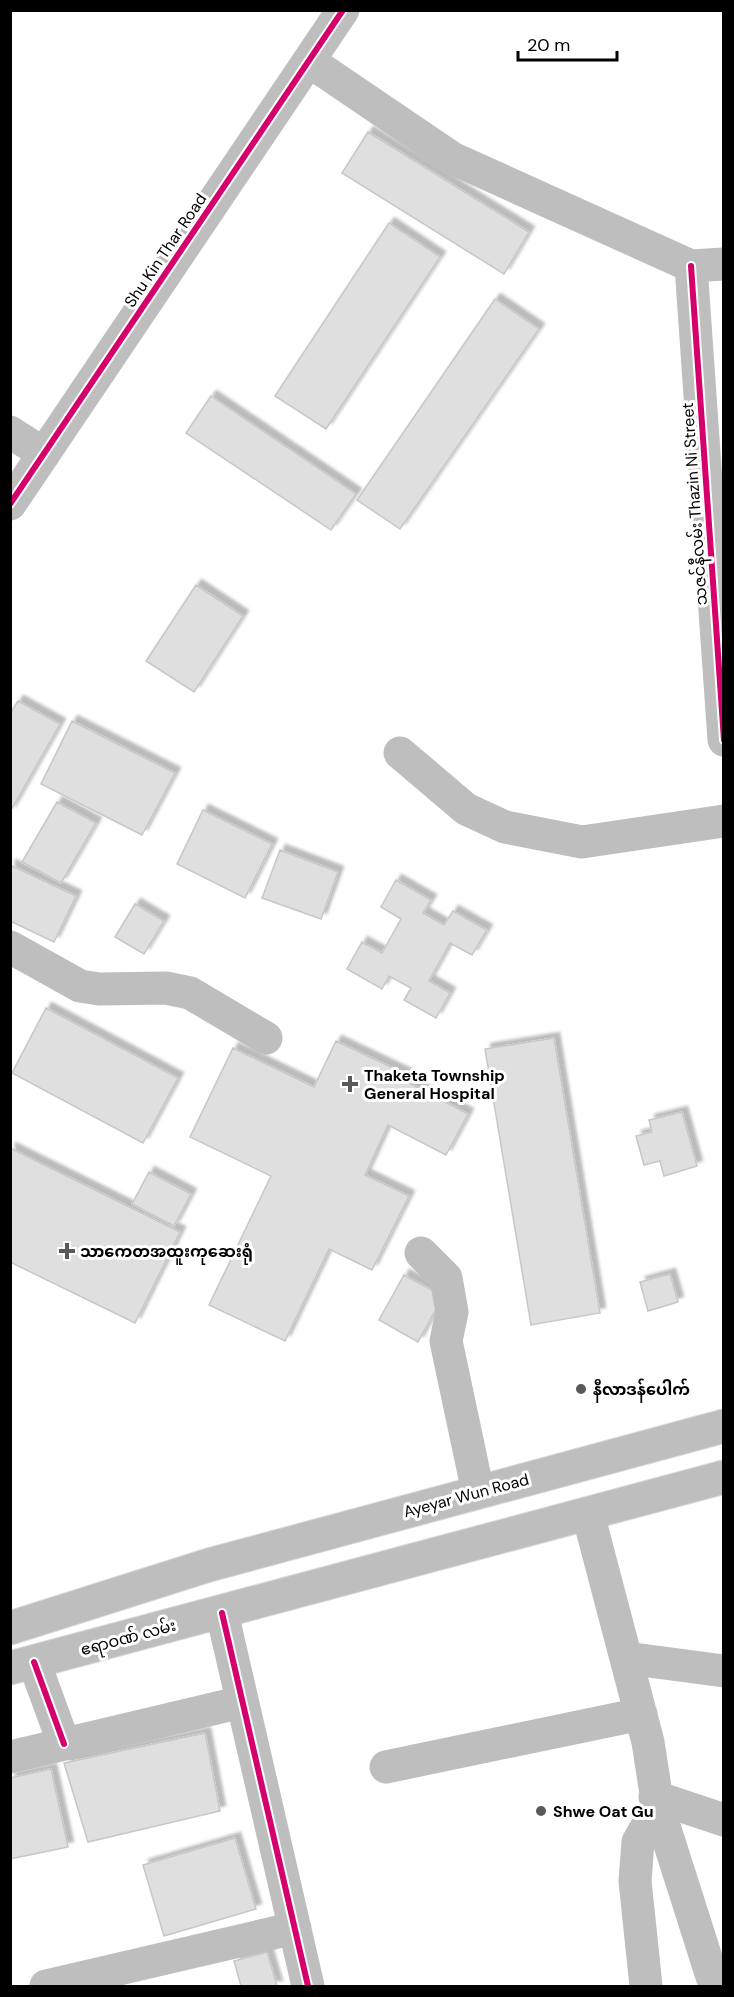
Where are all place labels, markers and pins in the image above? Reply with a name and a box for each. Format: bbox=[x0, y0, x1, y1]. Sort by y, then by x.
place label: Thaketa Township General Hospital bbox=[364, 1065, 505, 1104]
marker: Thaketa Township General Hospital bbox=[341, 1075, 359, 1093]
place label: သာကေတအထူးကုဆေးရုံ bbox=[80, 1241, 253, 1265]
marker: သာကေတအထူးကုဆေးရုံ bbox=[58, 1242, 76, 1260]
place label: နီလာဒန်ပေါက် bbox=[593, 1378, 690, 1403]
marker: နီလာဒန်ပေါက် bbox=[574, 1382, 588, 1396]
place label: Shwe Oat Gu bbox=[553, 1801, 654, 1822]
marker: Shwe Oat Gu bbox=[534, 1804, 548, 1818]

